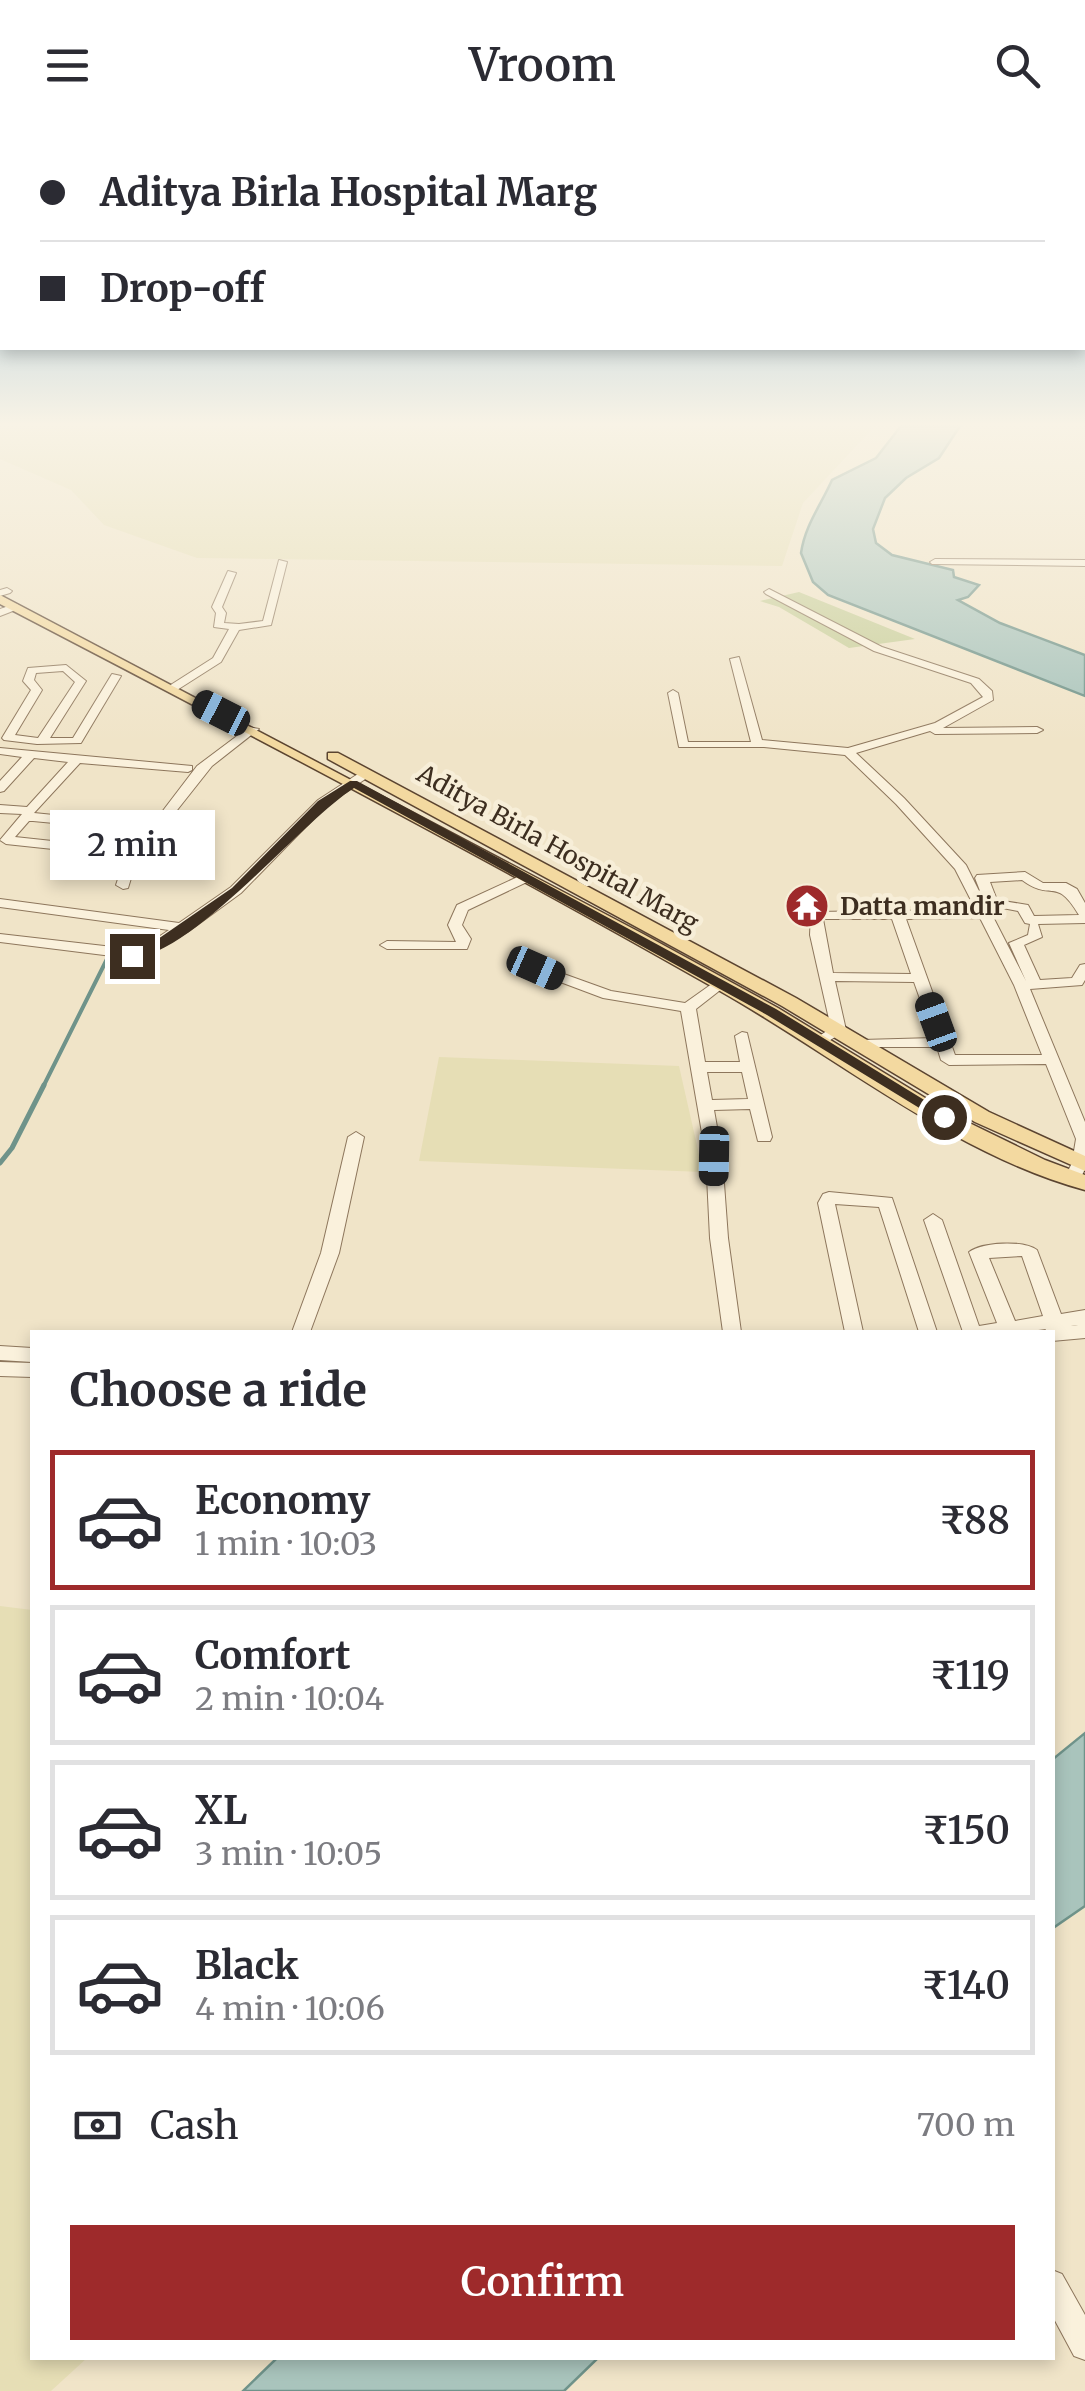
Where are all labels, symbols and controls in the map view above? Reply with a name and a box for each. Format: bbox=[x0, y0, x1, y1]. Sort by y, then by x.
text: Vroom bbox=[469, 37, 616, 93]
icon: menu bbox=[40, 38, 95, 93]
icon: search bbox=[990, 38, 1045, 93]
text: Aditya Birla Hospital Marg bbox=[100, 169, 597, 216]
text: Drop-off bbox=[100, 265, 265, 312]
car bbox=[187, 686, 255, 740]
street label: Aditya Birla Hospital Marg bbox=[411, 757, 704, 939]
callout: 2 min bbox=[49, 811, 214, 881]
text: 2 min bbox=[87, 825, 178, 865]
temple icon: Datta mandir bbox=[784, 883, 830, 929]
place label: Datta mandir bbox=[840, 890, 1005, 922]
route end bbox=[110, 934, 155, 979]
car bbox=[502, 942, 570, 994]
car bbox=[912, 989, 960, 1055]
route start bbox=[922, 1095, 967, 1140]
car bbox=[698, 1126, 730, 1186]
text: Choose a ride bbox=[70, 1362, 367, 1418]
icon: car bbox=[75, 1475, 165, 1565]
text: Economy bbox=[195, 1477, 370, 1524]
text: ₹88 bbox=[939, 1497, 1010, 1544]
text: 1 min · 10:03 bbox=[195, 1524, 377, 1564]
icon: car bbox=[75, 1630, 165, 1720]
text: Comfort bbox=[195, 1632, 351, 1679]
text: ₹119 bbox=[930, 1652, 1010, 1699]
text: 2 min · 10:04 bbox=[195, 1679, 384, 1719]
icon: car bbox=[75, 1785, 165, 1875]
text: XL bbox=[195, 1787, 247, 1834]
text: ₹150 bbox=[922, 1807, 1010, 1854]
text: 3 min · 10:05 bbox=[195, 1834, 382, 1874]
icon: car bbox=[75, 1940, 165, 2030]
text: Black bbox=[195, 1942, 299, 1989]
text: ₹140 bbox=[922, 1962, 1010, 2009]
text: 4 min · 10:06 bbox=[195, 1989, 385, 2029]
icon: cash bbox=[70, 2098, 125, 2153]
text: Cash bbox=[150, 2102, 239, 2149]
text: 700 m bbox=[917, 2105, 1015, 2145]
button: Confirm bbox=[70, 2225, 1015, 2340]

